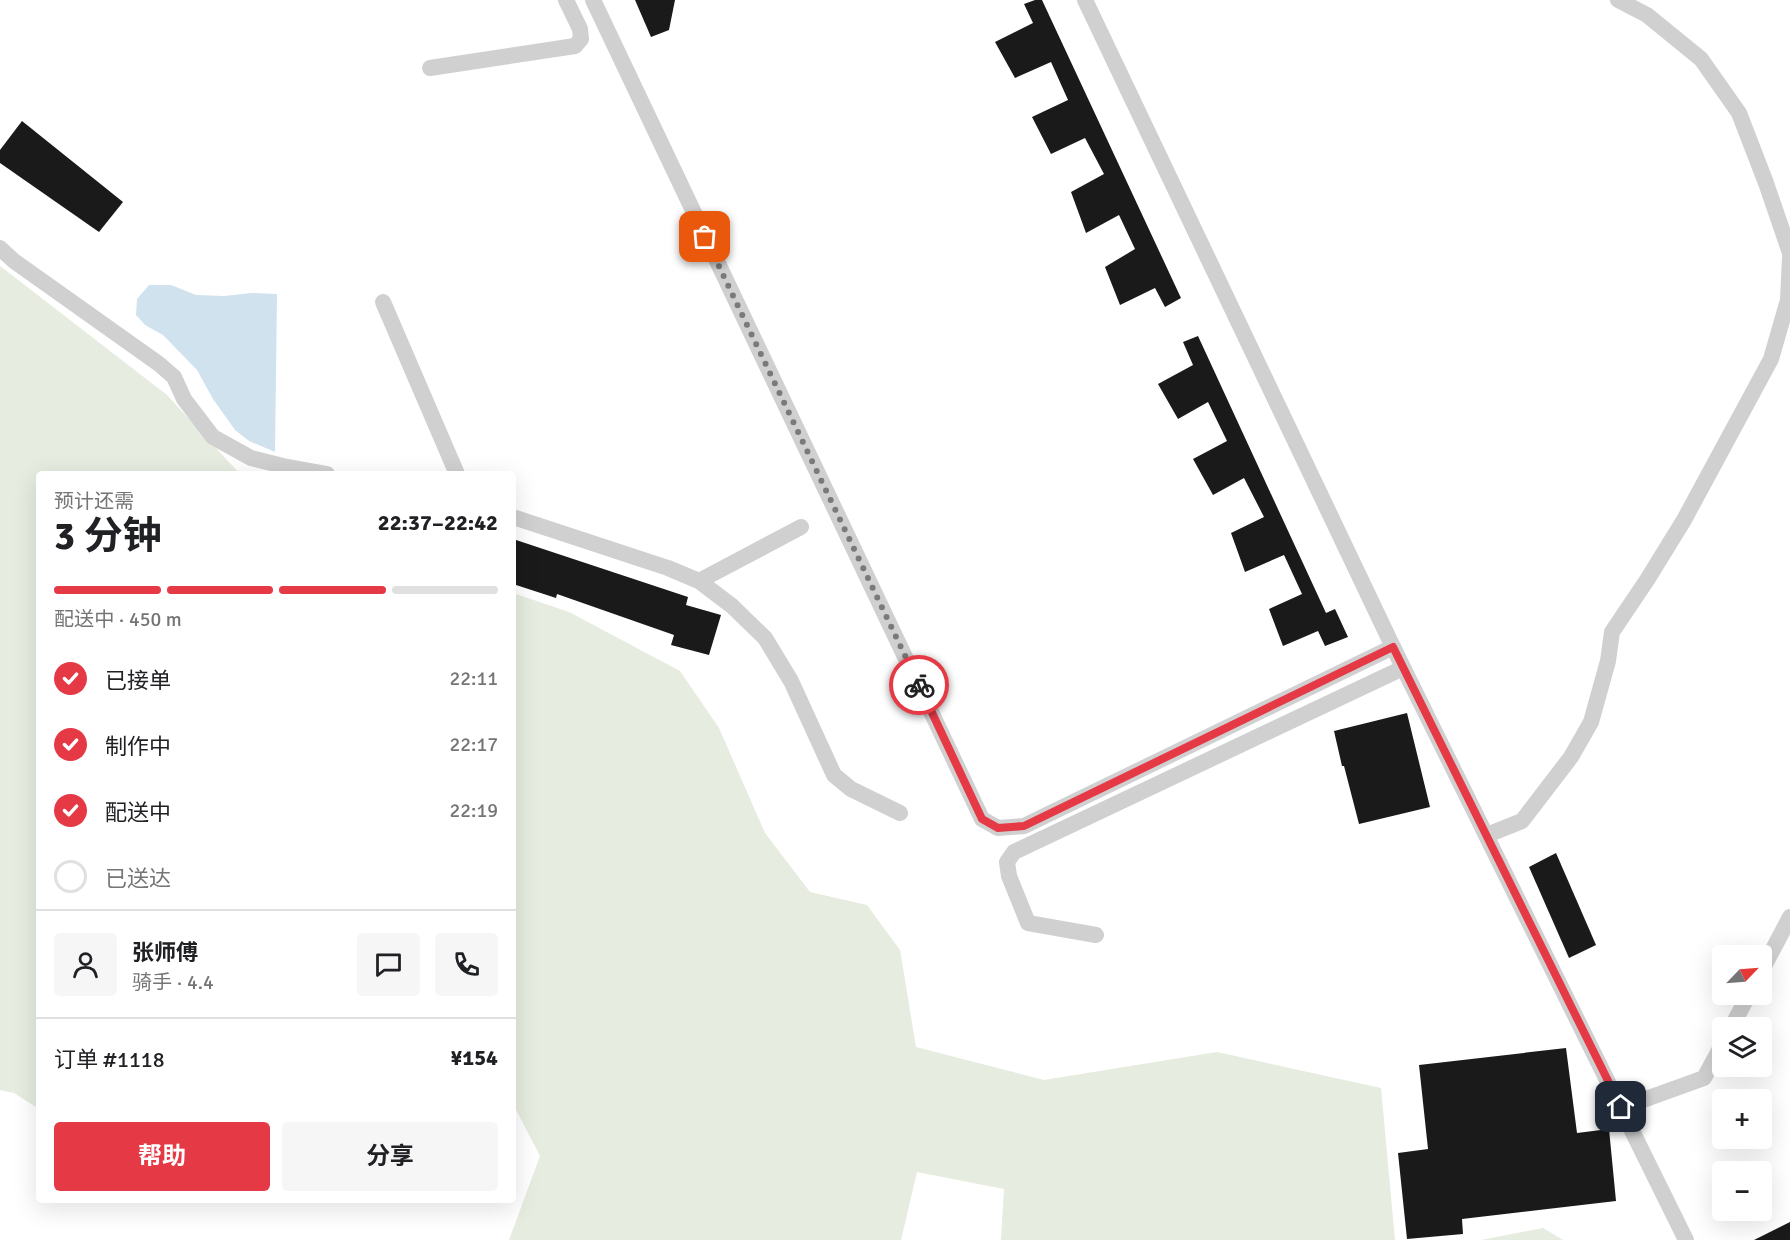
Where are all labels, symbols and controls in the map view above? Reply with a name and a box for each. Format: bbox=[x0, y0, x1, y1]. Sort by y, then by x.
pin bbox=[679, 211, 730, 262]
icon: bag bbox=[688, 220, 721, 253]
text: 预计还需 bbox=[54, 489, 134, 514]
text: 22:37–22:42 bbox=[378, 509, 498, 536]
text: 3 分钟 bbox=[54, 512, 162, 560]
text: 配送中 · 450 m bbox=[54, 607, 182, 632]
courier bbox=[889, 655, 949, 715]
icon: check bbox=[54, 662, 87, 695]
text: 22:11 bbox=[449, 666, 498, 691]
text: 已接单 bbox=[105, 667, 171, 694]
icon: bike bbox=[903, 669, 936, 702]
icon: check bbox=[54, 728, 87, 761]
text: 22:17 bbox=[449, 732, 498, 757]
text: 制作中 bbox=[105, 733, 171, 760]
icon: check bbox=[54, 794, 87, 827]
text: 22:19 bbox=[449, 798, 498, 823]
text: 配送中 bbox=[105, 799, 171, 826]
text: 已送达 bbox=[105, 865, 171, 892]
button: person bbox=[54, 933, 117, 996]
button: chat bbox=[357, 933, 420, 996]
button: phone bbox=[435, 933, 498, 996]
text: 张师傅 bbox=[132, 939, 198, 966]
north arrow bbox=[1712, 945, 1772, 1005]
map controls bbox=[1712, 945, 1772, 1221]
text: 骑手 · 4.4 bbox=[132, 970, 214, 995]
button: layers bbox=[1712, 1017, 1772, 1077]
text: ¥154 bbox=[450, 1044, 498, 1071]
text: 订单 #1118 bbox=[54, 1046, 165, 1073]
pin bbox=[1595, 1081, 1646, 1132]
button: + bbox=[1712, 1089, 1772, 1149]
icon: home bbox=[1604, 1090, 1637, 1123]
button: 帮助 bbox=[54, 1122, 270, 1191]
button: 分享 bbox=[282, 1122, 498, 1191]
button: − bbox=[1712, 1161, 1772, 1221]

